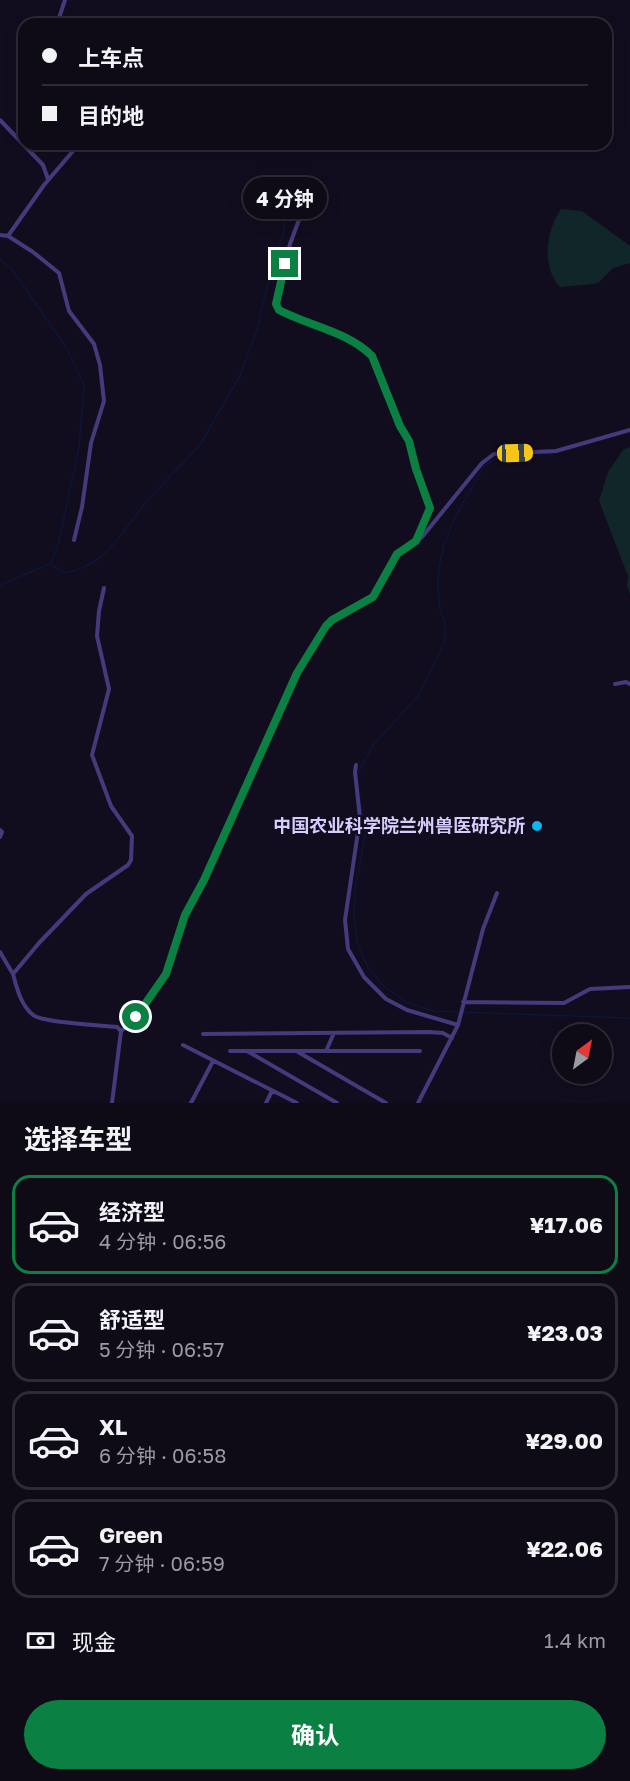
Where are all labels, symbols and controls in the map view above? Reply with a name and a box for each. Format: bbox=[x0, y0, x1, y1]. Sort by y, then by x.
text: 上车点 bbox=[78, 44, 144, 71]
text: 目的地 bbox=[78, 102, 144, 129]
callout: 4 分钟 bbox=[243, 177, 327, 219]
text: 4 分钟 bbox=[256, 186, 314, 210]
route end bbox=[271, 250, 298, 277]
car bbox=[497, 443, 533, 463]
place label: 中国农业科学院兰州兽医研究所 bbox=[273, 814, 525, 836]
marker: 中国农业科学院兰州兽医研究所 bbox=[530, 819, 544, 833]
route start bbox=[122, 1003, 149, 1030]
north arrow bbox=[552, 1024, 612, 1084]
map controls bbox=[552, 1024, 612, 1084]
text: 选择车型 bbox=[24, 1123, 132, 1155]
icon: car bbox=[27, 1198, 81, 1252]
text: 经济型 bbox=[99, 1198, 165, 1225]
text: ¥17.06 bbox=[530, 1211, 603, 1238]
text: 4 分钟 · 06:56 bbox=[99, 1229, 226, 1253]
icon: car bbox=[27, 1306, 81, 1360]
text: 舒适型 bbox=[99, 1306, 165, 1333]
text: ¥23.03 bbox=[527, 1319, 603, 1346]
text: 5 分钟 · 06:57 bbox=[99, 1337, 224, 1361]
text: XL bbox=[99, 1413, 127, 1440]
icon: car bbox=[27, 1414, 81, 1468]
text: ¥29.00 bbox=[525, 1427, 603, 1454]
text: 6 分钟 · 06:58 bbox=[99, 1443, 226, 1467]
text: Green bbox=[99, 1521, 163, 1548]
icon: car bbox=[27, 1522, 81, 1576]
text: ¥22.06 bbox=[526, 1535, 603, 1562]
text: 7 分钟 · 06:59 bbox=[99, 1551, 225, 1575]
icon: cash bbox=[24, 1624, 57, 1657]
text: 现金 bbox=[72, 1628, 116, 1655]
text: 1.4 km bbox=[544, 1628, 606, 1652]
button: 确认 bbox=[24, 1700, 606, 1769]

